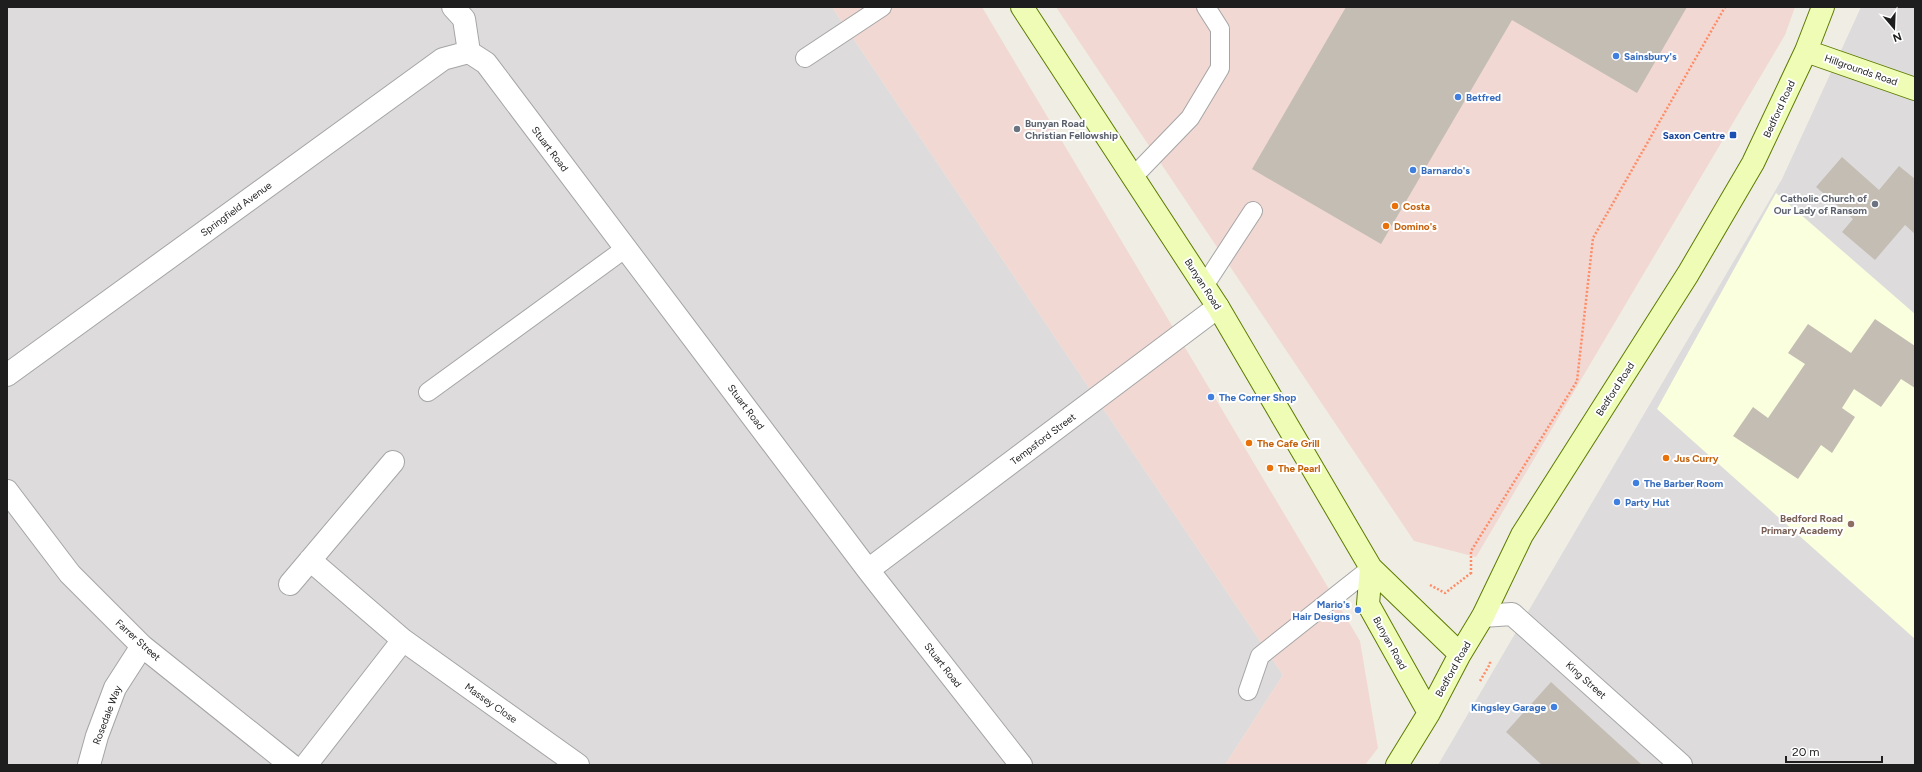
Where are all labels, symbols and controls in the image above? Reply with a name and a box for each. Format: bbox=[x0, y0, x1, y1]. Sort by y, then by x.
north arrow bbox=[1874, 8, 1914, 48]
text: N bbox=[1891, 29, 1903, 45]
place label: Sainsbury's bbox=[1624, 50, 1677, 63]
marker: Sainsbury's bbox=[1611, 51, 1621, 61]
street label: Hillgrounds Road bbox=[1823, 51, 1899, 89]
street label: Bedford Road bbox=[1760, 78, 1798, 140]
place label: Betfred bbox=[1466, 91, 1501, 104]
marker: Betfred bbox=[1453, 92, 1463, 102]
place label: Bunyan Road Christian Fellowship bbox=[1025, 117, 1118, 142]
street label: Stuart Road bbox=[529, 124, 571, 174]
marker: Bunyan Road Christian Fellowship bbox=[1012, 124, 1022, 134]
place label: Saxon Centre bbox=[1663, 129, 1725, 142]
marker: Saxon Centre bbox=[1728, 130, 1738, 140]
place label: Barnardo's bbox=[1421, 164, 1470, 177]
marker: Barnardo's bbox=[1408, 165, 1418, 175]
street label: Springfield Avenue bbox=[198, 178, 275, 239]
place label: Catholic Church of Our Lady of Ransom bbox=[1774, 192, 1867, 217]
marker: Catholic Church of Our Lady of Ransom bbox=[1870, 199, 1880, 209]
place label: Costa bbox=[1403, 200, 1430, 213]
marker: Costa bbox=[1390, 201, 1400, 211]
place label: Domino's bbox=[1394, 220, 1437, 233]
marker: Domino's bbox=[1381, 221, 1391, 231]
street label: Bunyan Road bbox=[1182, 256, 1224, 312]
street label: Bedford Road bbox=[1593, 360, 1637, 418]
street label: Stuart Road bbox=[725, 382, 767, 432]
place label: The Corner Shop bbox=[1219, 391, 1296, 404]
marker: The Corner Shop bbox=[1206, 392, 1216, 402]
street label: Tempsford Street bbox=[1008, 410, 1078, 468]
place label: The Cafe Grill bbox=[1257, 437, 1320, 450]
marker: The Cafe Grill bbox=[1244, 438, 1254, 448]
place label: Jus Curry bbox=[1674, 452, 1719, 465]
marker: Jus Curry bbox=[1661, 453, 1671, 463]
place label: The Pearl bbox=[1278, 462, 1321, 475]
marker: The Pearl bbox=[1265, 463, 1275, 473]
place label: The Barber Room bbox=[1644, 477, 1723, 490]
marker: The Barber Room bbox=[1631, 478, 1641, 488]
place label: Party Hut bbox=[1625, 496, 1669, 509]
marker: Party Hut bbox=[1612, 497, 1622, 507]
place label: Bedford Road Primary Academy bbox=[1761, 512, 1843, 537]
marker: Bedford Road Primary Academy bbox=[1846, 519, 1856, 529]
place label: Mario's Hair Designs bbox=[1292, 598, 1350, 623]
marker: Mario's Hair Designs bbox=[1353, 605, 1363, 615]
street label: Bunyan Road bbox=[1370, 614, 1410, 672]
street label: Farrer Street bbox=[113, 616, 164, 664]
street label: Bedford Road bbox=[1432, 639, 1474, 699]
street label: Stuart Road bbox=[921, 640, 965, 690]
street label: King Street bbox=[1563, 658, 1609, 702]
street label: Massey Close bbox=[462, 680, 520, 726]
street label: Rosedale Way bbox=[90, 683, 125, 747]
place label: Kingsley Garage bbox=[1471, 701, 1546, 714]
marker: Kingsley Garage bbox=[1549, 702, 1559, 712]
scale bar bbox=[1786, 738, 1882, 764]
text: 20 m bbox=[1792, 745, 1820, 759]

